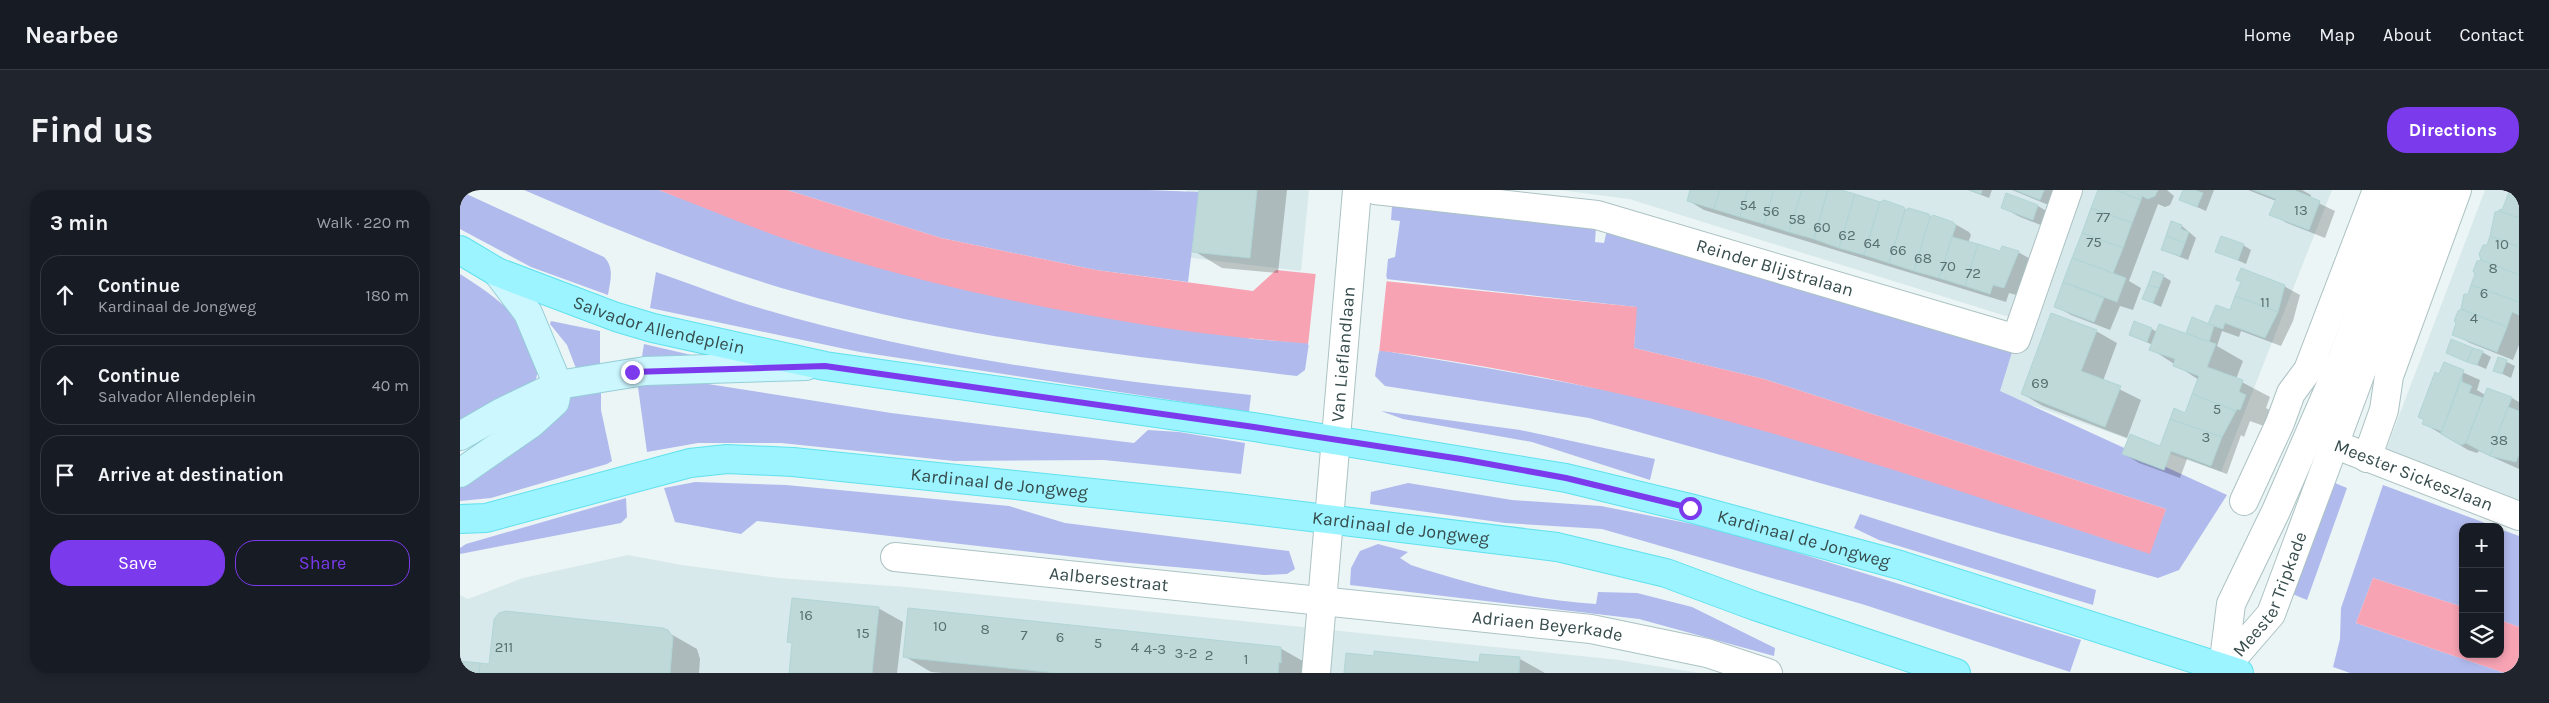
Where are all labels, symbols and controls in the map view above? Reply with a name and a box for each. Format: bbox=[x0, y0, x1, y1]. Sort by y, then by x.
text: Nearbee bbox=[25, 21, 119, 49]
text: Home bbox=[2243, 24, 2291, 46]
text: Map bbox=[2319, 24, 2355, 46]
text: About bbox=[2383, 24, 2432, 46]
text: Contact bbox=[2460, 24, 2524, 46]
button: Directions bbox=[2387, 107, 2519, 153]
text: Find us bbox=[30, 110, 153, 151]
house number: 54 bbox=[1740, 196, 1757, 214]
house number: 13 bbox=[2294, 201, 2308, 219]
house number: 56 bbox=[1762, 202, 1780, 220]
house number: 77 bbox=[2096, 208, 2110, 226]
house number: 58 bbox=[1788, 210, 1806, 228]
text: 3 min bbox=[50, 211, 108, 235]
text: Walk · 220 m bbox=[317, 213, 410, 232]
house number: 60 bbox=[1813, 218, 1831, 236]
house number: 62 bbox=[1838, 226, 1856, 244]
house number: 75 bbox=[2086, 233, 2102, 251]
street label: Reinder Blijstralaan bbox=[1694, 234, 1856, 301]
house number: 64 bbox=[1864, 234, 1881, 252]
house number: 10 bbox=[2495, 235, 2509, 253]
house number: 66 bbox=[1889, 241, 1907, 259]
house number: 68 bbox=[1914, 249, 1932, 267]
house number: 70 bbox=[1940, 257, 1956, 275]
house number: 8 bbox=[2488, 259, 2498, 277]
house number: 72 bbox=[1965, 264, 1981, 282]
text: Continue bbox=[98, 275, 180, 297]
icon: ahead bbox=[51, 281, 79, 309]
house number: 6 bbox=[2480, 284, 2488, 302]
street label: Van Lieflandlaan bbox=[1326, 285, 1360, 423]
text: 180 m bbox=[366, 286, 409, 305]
street label: Salvador Allendeplein bbox=[570, 291, 747, 359]
house number: 11 bbox=[2260, 293, 2270, 311]
text: Kardinaal de Jongweg bbox=[98, 297, 256, 316]
house number: 4 bbox=[2470, 309, 2479, 327]
route end bbox=[621, 361, 644, 384]
text: Continue bbox=[98, 365, 180, 387]
icon: ahead bbox=[51, 371, 79, 399]
house number: 69 bbox=[2031, 374, 2049, 392]
text: 40 m bbox=[372, 376, 409, 395]
text: Salvador Allendeplein bbox=[98, 387, 256, 406]
house number: 5 bbox=[2213, 400, 2221, 418]
house number: 3 bbox=[2202, 428, 2210, 446]
house number: 38 bbox=[2490, 431, 2508, 449]
street label: Meester Sickeszlaan bbox=[2331, 434, 2496, 516]
icon: arrive bbox=[51, 461, 79, 489]
street label: Kardinaal de Jongweg bbox=[910, 463, 1089, 503]
text: Arrive at destination bbox=[98, 464, 284, 486]
route start bbox=[1679, 497, 1702, 520]
street label: Kardinaal de Jongweg bbox=[1715, 505, 1893, 573]
street label: Kardinaal de Jongweg bbox=[1311, 506, 1491, 550]
map controls bbox=[2459, 523, 2504, 658]
button: + bbox=[2459, 523, 2504, 568]
street label: Meester Tripkade bbox=[2228, 529, 2312, 661]
button: Save bbox=[50, 540, 225, 586]
button: Share bbox=[235, 540, 410, 586]
street label: Aalbersestraat bbox=[1048, 562, 1170, 596]
button: − bbox=[2459, 568, 2504, 613]
house number: 16 bbox=[799, 606, 813, 624]
street label: Adriaen Beyerkade bbox=[1471, 606, 1625, 646]
button: layers bbox=[2459, 613, 2504, 658]
house number: 10 bbox=[933, 617, 947, 635]
house number: 8 bbox=[980, 620, 990, 638]
house number: 15 bbox=[856, 624, 870, 642]
house number: 7 bbox=[1020, 626, 1028, 644]
house number: 6 bbox=[1056, 628, 1064, 646]
house number: 5 bbox=[1094, 634, 1102, 652]
house number: 211 bbox=[495, 638, 513, 656]
house number: 4 bbox=[1131, 638, 1140, 656]
house number: 4-3 bbox=[1144, 640, 1166, 658]
house number: 3-2 bbox=[1175, 644, 1197, 662]
house number: 2 bbox=[1205, 646, 1213, 664]
house number: 1 bbox=[1244, 650, 1248, 668]

